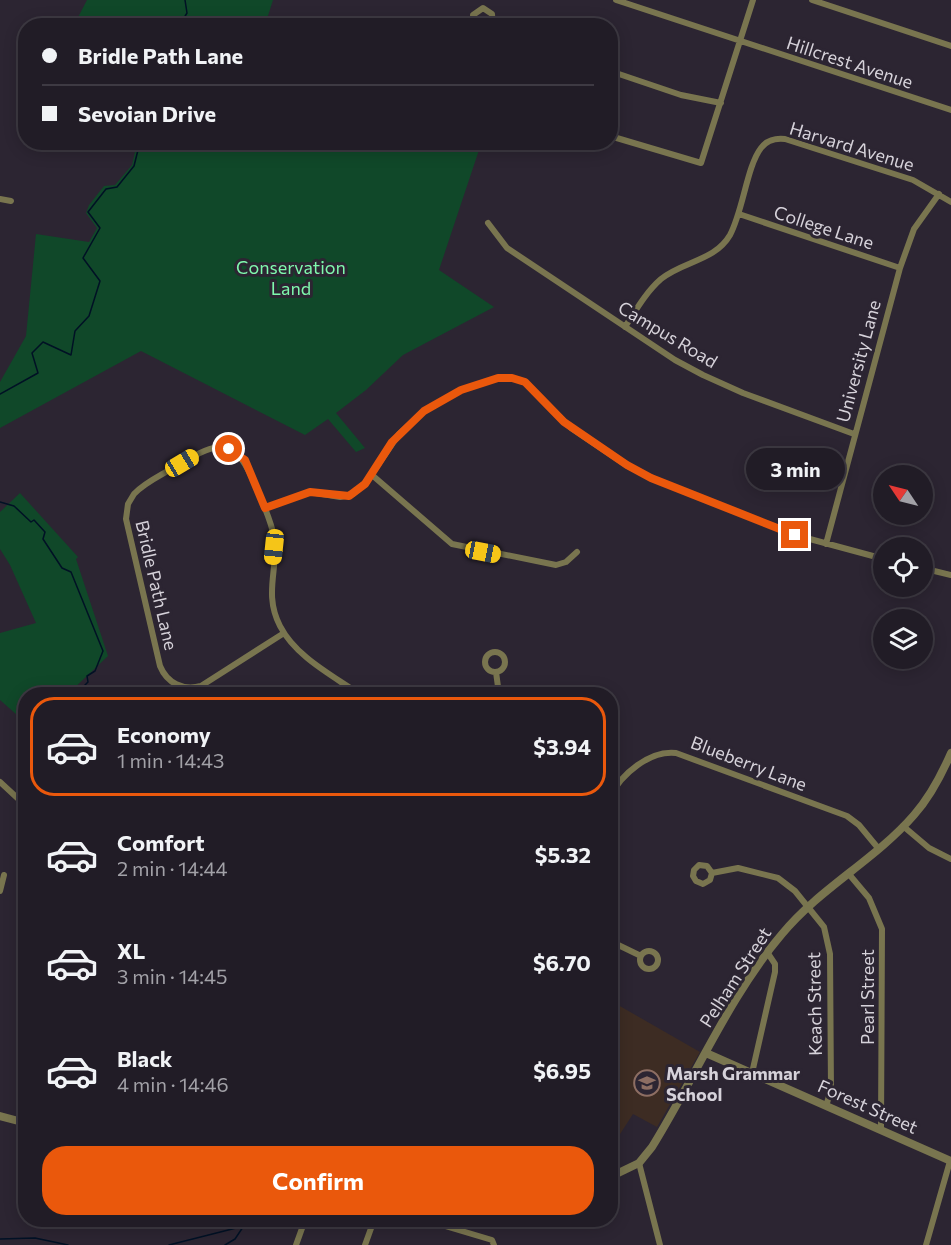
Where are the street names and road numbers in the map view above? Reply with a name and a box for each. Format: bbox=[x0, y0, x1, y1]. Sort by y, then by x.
street label: Hillcrest Avenue bbox=[784, 31, 916, 93]
street label: Harvard Avenue bbox=[787, 117, 917, 175]
street label: College Lane bbox=[771, 201, 877, 253]
street label: Campus Road bbox=[614, 296, 722, 372]
street label: University Lane bbox=[831, 297, 885, 425]
street label: Bridle Path Lane bbox=[131, 518, 183, 652]
street label: Blueberry Lane bbox=[688, 731, 810, 795]
street label: Pelham Street bbox=[695, 923, 775, 1031]
street label: Pearl Street bbox=[856, 949, 878, 1045]
street label: Keach Street bbox=[802, 952, 826, 1056]
street label: Forest Street bbox=[815, 1074, 921, 1138]

